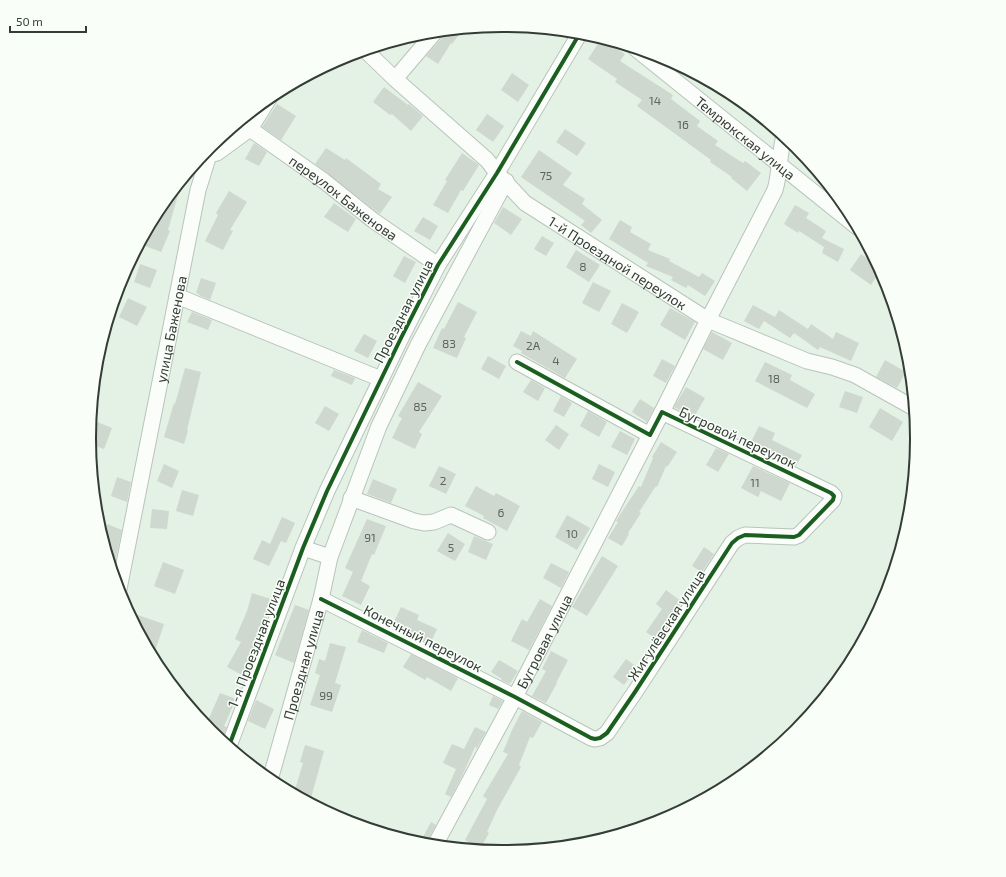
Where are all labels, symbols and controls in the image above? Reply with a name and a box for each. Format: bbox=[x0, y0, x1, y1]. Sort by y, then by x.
scale bar bbox=[10, 8, 86, 34]
text: 50 m bbox=[16, 14, 43, 28]
street label: Темрюкская улица bbox=[692, 92, 799, 183]
house number: 14 bbox=[649, 93, 661, 107]
house number: 16 bbox=[677, 117, 689, 131]
street label: переулок Баженова bbox=[286, 151, 401, 243]
house number: 75 bbox=[540, 168, 552, 182]
street label: 1-й Проездной переулок bbox=[546, 212, 691, 313]
street label: Проездная улица bbox=[370, 256, 436, 366]
house number: 8 bbox=[579, 259, 587, 273]
street label: улица Баженова bbox=[152, 274, 189, 384]
house number: 83 bbox=[442, 336, 456, 350]
house number: 2А bbox=[526, 338, 541, 352]
house number: 4 bbox=[552, 353, 560, 367]
house number: 18 bbox=[768, 371, 780, 385]
house number: 85 bbox=[413, 399, 427, 413]
street label: Бугровой переулок bbox=[677, 402, 800, 472]
house number: 2 bbox=[440, 473, 447, 487]
house number: 11 bbox=[750, 475, 760, 489]
house number: 6 bbox=[498, 505, 505, 519]
house number: 10 bbox=[566, 526, 578, 540]
house number: 91 bbox=[364, 530, 376, 544]
house number: 5 bbox=[448, 540, 454, 554]
street label: Жигулёвская улица bbox=[624, 566, 708, 684]
street label: 1-я Проездная улица bbox=[224, 576, 288, 710]
street label: Бугровая улица bbox=[512, 591, 575, 691]
street label: Конечный переулок bbox=[361, 601, 486, 675]
street label: Проездная улица bbox=[279, 607, 326, 722]
house number: 99 bbox=[319, 688, 333, 702]

